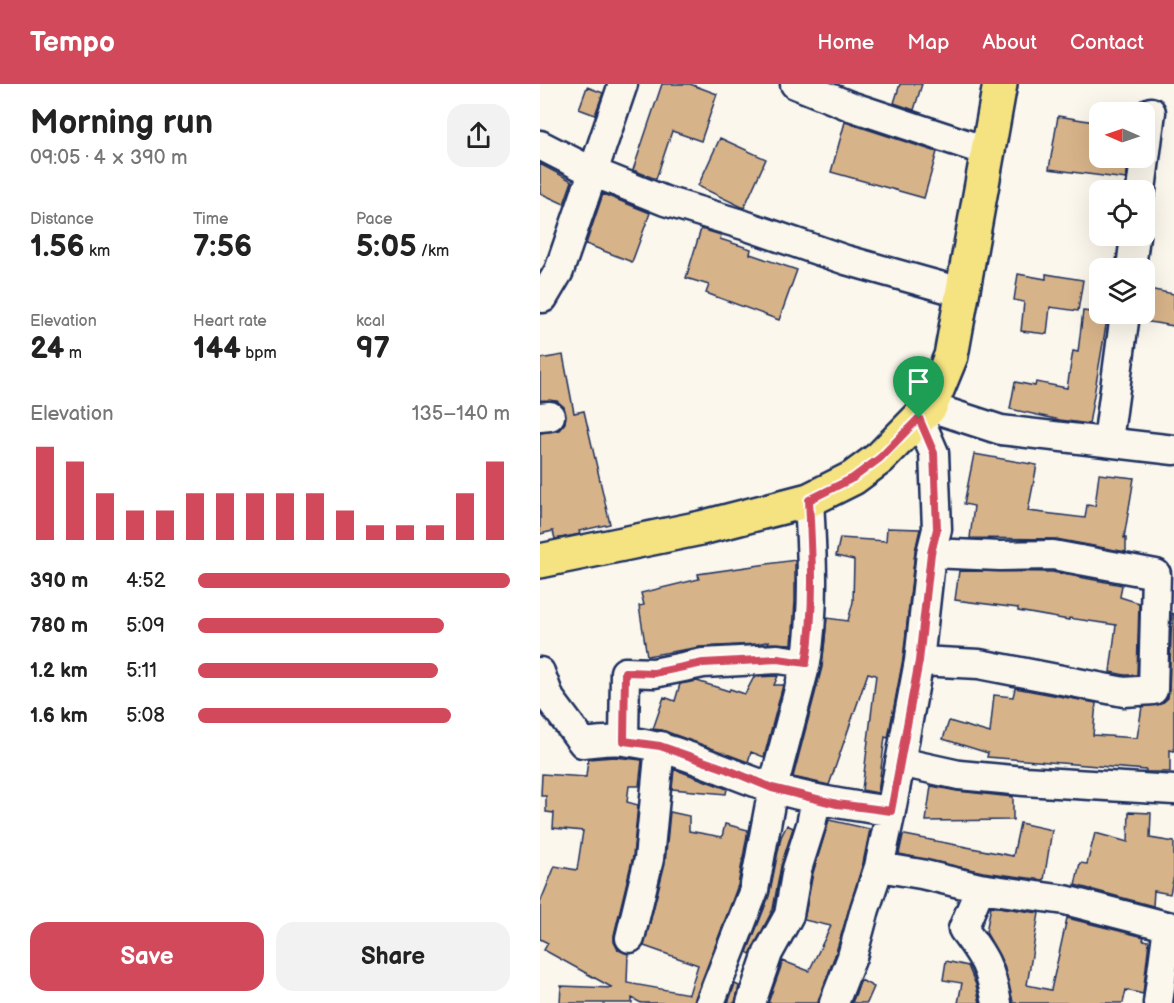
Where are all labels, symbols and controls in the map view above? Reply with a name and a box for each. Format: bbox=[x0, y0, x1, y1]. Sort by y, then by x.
text: Tempo bbox=[30, 26, 115, 59]
text: Home bbox=[817, 30, 874, 55]
text: Map bbox=[907, 30, 949, 55]
text: About bbox=[982, 30, 1037, 55]
text: Contact bbox=[1070, 30, 1144, 55]
north arrow bbox=[1089, 102, 1155, 168]
map controls bbox=[1089, 102, 1155, 324]
text: Morning run bbox=[30, 103, 213, 143]
button: share bbox=[447, 104, 510, 167]
text: 09:05 · 4 × 390 m bbox=[30, 146, 187, 170]
button: locate bbox=[1089, 180, 1155, 246]
text: Distance bbox=[30, 210, 94, 229]
text: Time bbox=[193, 210, 228, 229]
text: Pace bbox=[356, 210, 392, 229]
text: 1.56 bbox=[30, 229, 85, 265]
text: 7:56 bbox=[193, 229, 252, 265]
text: 5:05 bbox=[356, 229, 417, 265]
text: km bbox=[85, 242, 110, 261]
text: /km bbox=[417, 242, 449, 261]
button: layers bbox=[1089, 258, 1155, 324]
text: Elevation bbox=[30, 312, 97, 331]
text: Heart rate bbox=[193, 312, 267, 331]
text: kcal bbox=[356, 312, 385, 331]
text: 24 bbox=[30, 331, 64, 367]
text: 144 bbox=[193, 331, 241, 367]
text: 97 bbox=[356, 331, 390, 367]
text: m bbox=[64, 344, 82, 363]
text: bpm bbox=[241, 344, 277, 363]
pin bbox=[893, 356, 944, 418]
icon: arrive bbox=[902, 365, 935, 398]
text: Elevation bbox=[30, 402, 113, 426]
text: 135–140 m bbox=[412, 402, 510, 426]
text: 390 m bbox=[30, 569, 88, 593]
text: 4:52 bbox=[126, 569, 166, 593]
text: 780 m bbox=[30, 614, 88, 638]
text: 5:09 bbox=[126, 614, 165, 638]
text: 1.2 km bbox=[30, 659, 88, 683]
text: 5:11 bbox=[126, 659, 157, 683]
text: 1.6 km bbox=[30, 704, 88, 728]
text: 5:08 bbox=[126, 704, 165, 728]
button: Save bbox=[30, 922, 264, 991]
button: Share bbox=[276, 922, 510, 991]

